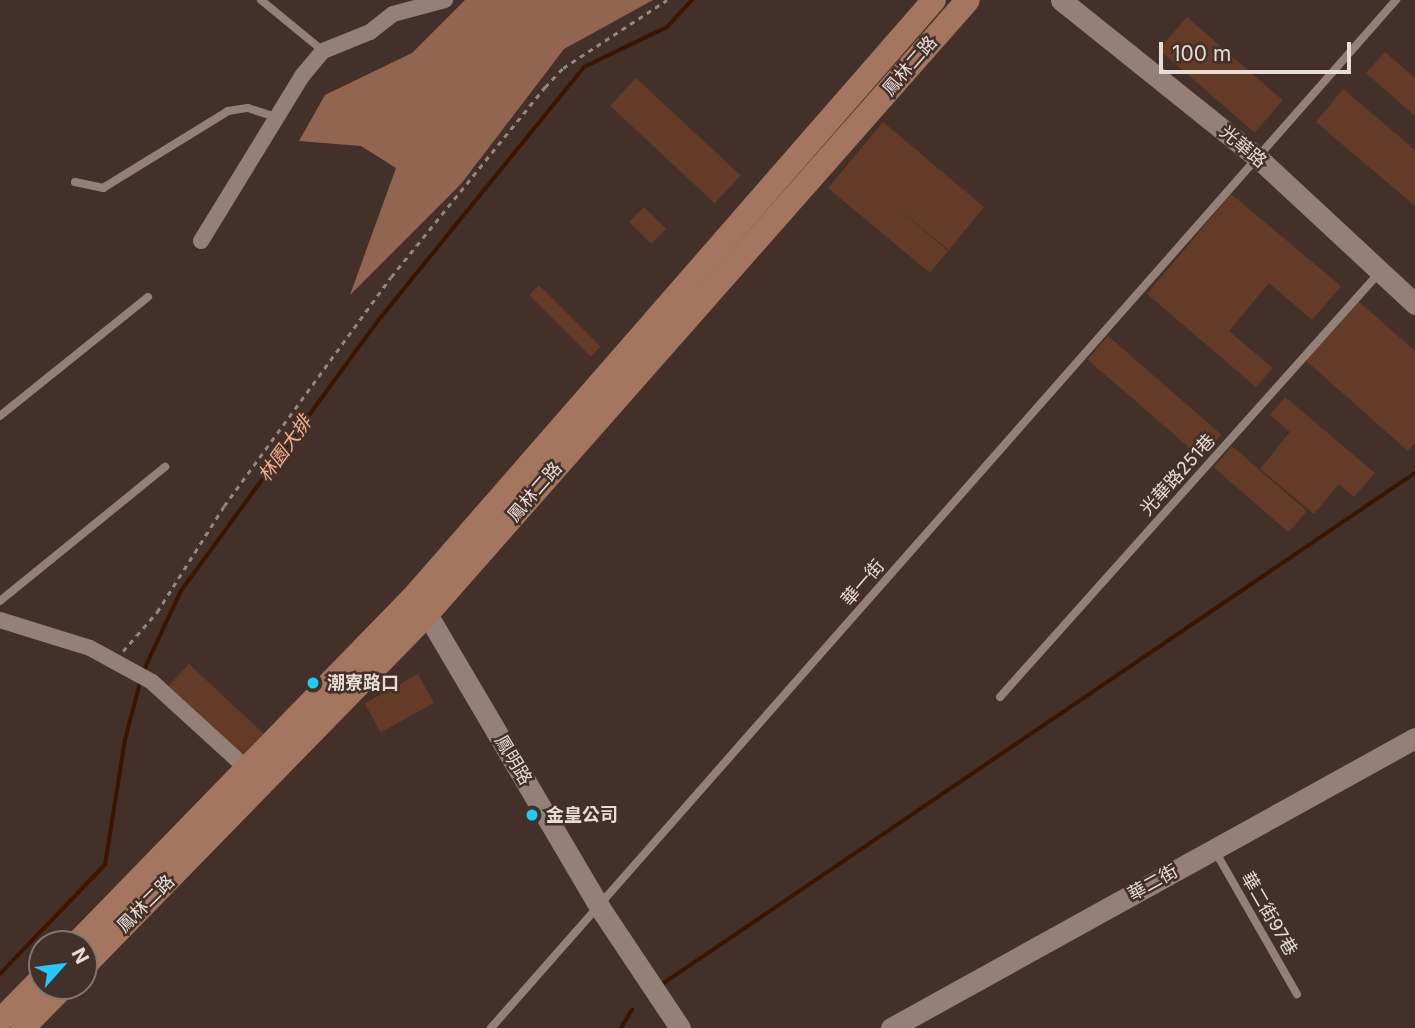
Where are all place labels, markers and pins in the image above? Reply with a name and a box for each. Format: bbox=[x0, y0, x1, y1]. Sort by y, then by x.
place label: 潮寮路口 bbox=[327, 672, 399, 694]
marker: 潮寮路口 bbox=[305, 675, 321, 691]
place label: 金皇公司 bbox=[546, 804, 618, 826]
marker: 金皇公司 bbox=[524, 807, 540, 823]

